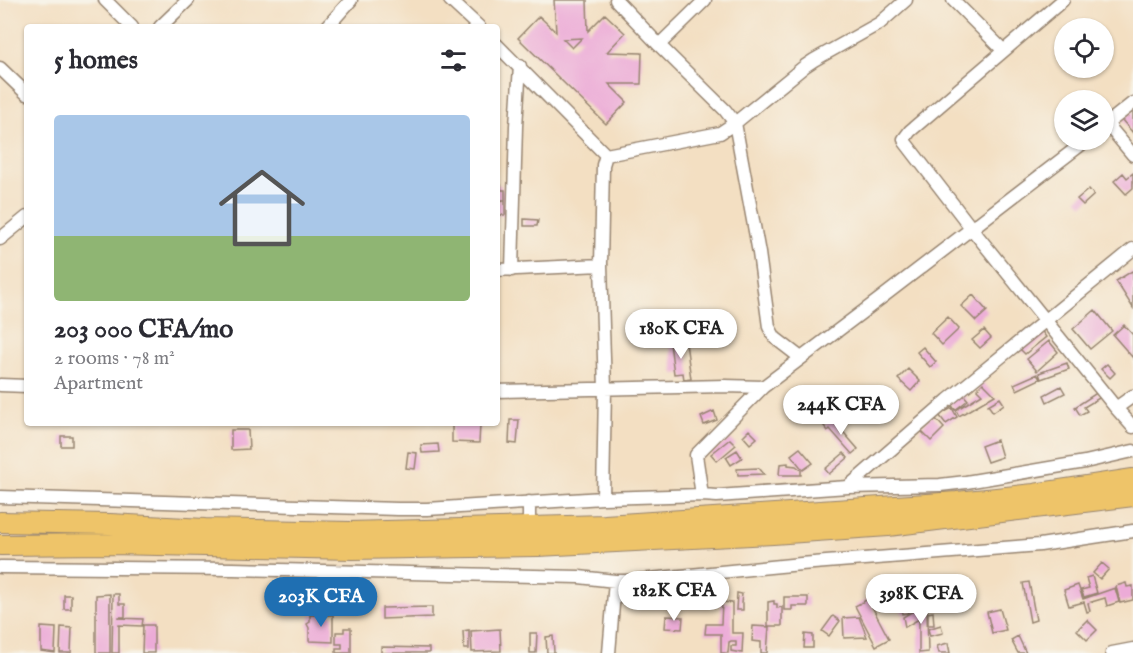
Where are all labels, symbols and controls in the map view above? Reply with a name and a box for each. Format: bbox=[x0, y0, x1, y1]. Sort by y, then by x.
map controls bbox=[1054, 18, 1114, 150]
button: locate bbox=[1054, 18, 1114, 78]
text: 5 homes bbox=[54, 44, 138, 77]
icon: filters bbox=[437, 44, 470, 77]
button: layers bbox=[1054, 90, 1114, 150]
icon: home bbox=[208, 154, 316, 262]
pin: 180K CFA bbox=[619, 309, 743, 360]
text: 203 000 CFA/mo bbox=[54, 313, 233, 346]
text: 180K CFA bbox=[639, 316, 723, 341]
text: 2 rooms · 78 m² bbox=[54, 346, 175, 371]
text: Apartment bbox=[54, 371, 143, 396]
pin: 244K CFA bbox=[779, 385, 903, 436]
text: 244K CFA bbox=[797, 392, 885, 417]
pin: 182K CFA bbox=[612, 571, 736, 622]
pin: 398K CFA bbox=[859, 574, 983, 625]
pin: 203K CFA bbox=[259, 577, 383, 628]
text: 182K CFA bbox=[632, 578, 716, 603]
text: 398K CFA bbox=[880, 581, 962, 606]
text: 203K CFA bbox=[278, 584, 364, 609]

